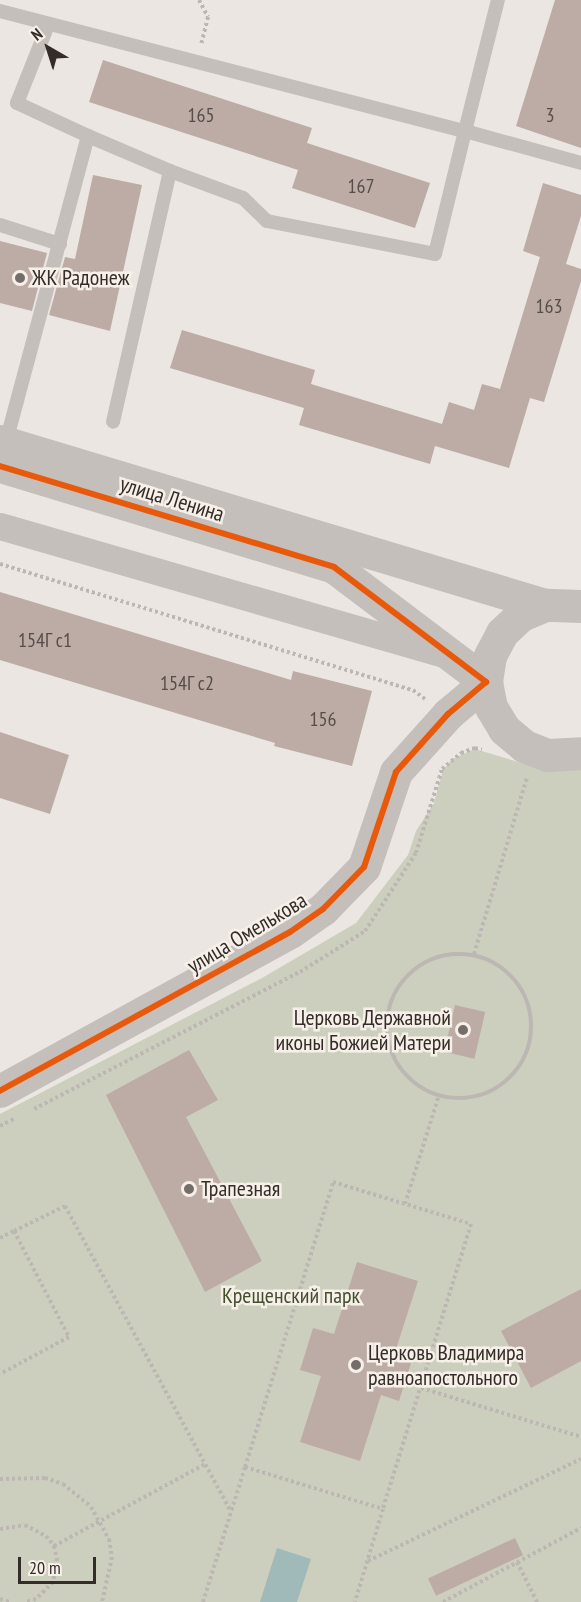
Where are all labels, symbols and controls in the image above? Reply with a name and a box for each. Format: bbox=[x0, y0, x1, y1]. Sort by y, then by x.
north arrow bbox=[18, 18, 78, 78]
text: N bbox=[27, 24, 46, 45]
house number: 165 bbox=[188, 103, 214, 127]
house number: 3 bbox=[546, 103, 554, 127]
house number: 167 bbox=[348, 174, 374, 198]
place label: ЖК Радонеж bbox=[32, 265, 130, 291]
marker: ЖК Радонеж bbox=[13, 271, 27, 285]
house number: 163 bbox=[536, 294, 562, 318]
street label: улица Ленина bbox=[117, 471, 227, 527]
house number: 154Г с1 bbox=[18, 628, 72, 652]
house number: 154Г с2 bbox=[160, 671, 214, 695]
house number: 156 bbox=[310, 707, 336, 731]
street label: улица Омелькова bbox=[182, 887, 312, 979]
place label: Церковь Державной иконы Божией Матери bbox=[275, 1004, 451, 1056]
marker: Церковь Державной иконы Божией Матери bbox=[456, 1023, 470, 1037]
place label: Трапезная bbox=[201, 1176, 280, 1202]
marker: Трапезная bbox=[182, 1182, 196, 1196]
park label: Крещенский парк bbox=[222, 1283, 360, 1309]
place label: Церковь Владимира равноапостольного bbox=[368, 1339, 525, 1390]
marker: Церковь Владимира равноапостольного bbox=[349, 1358, 363, 1372]
scale bar bbox=[21, 1545, 99, 1583]
text: 20 m bbox=[29, 1556, 61, 1579]

